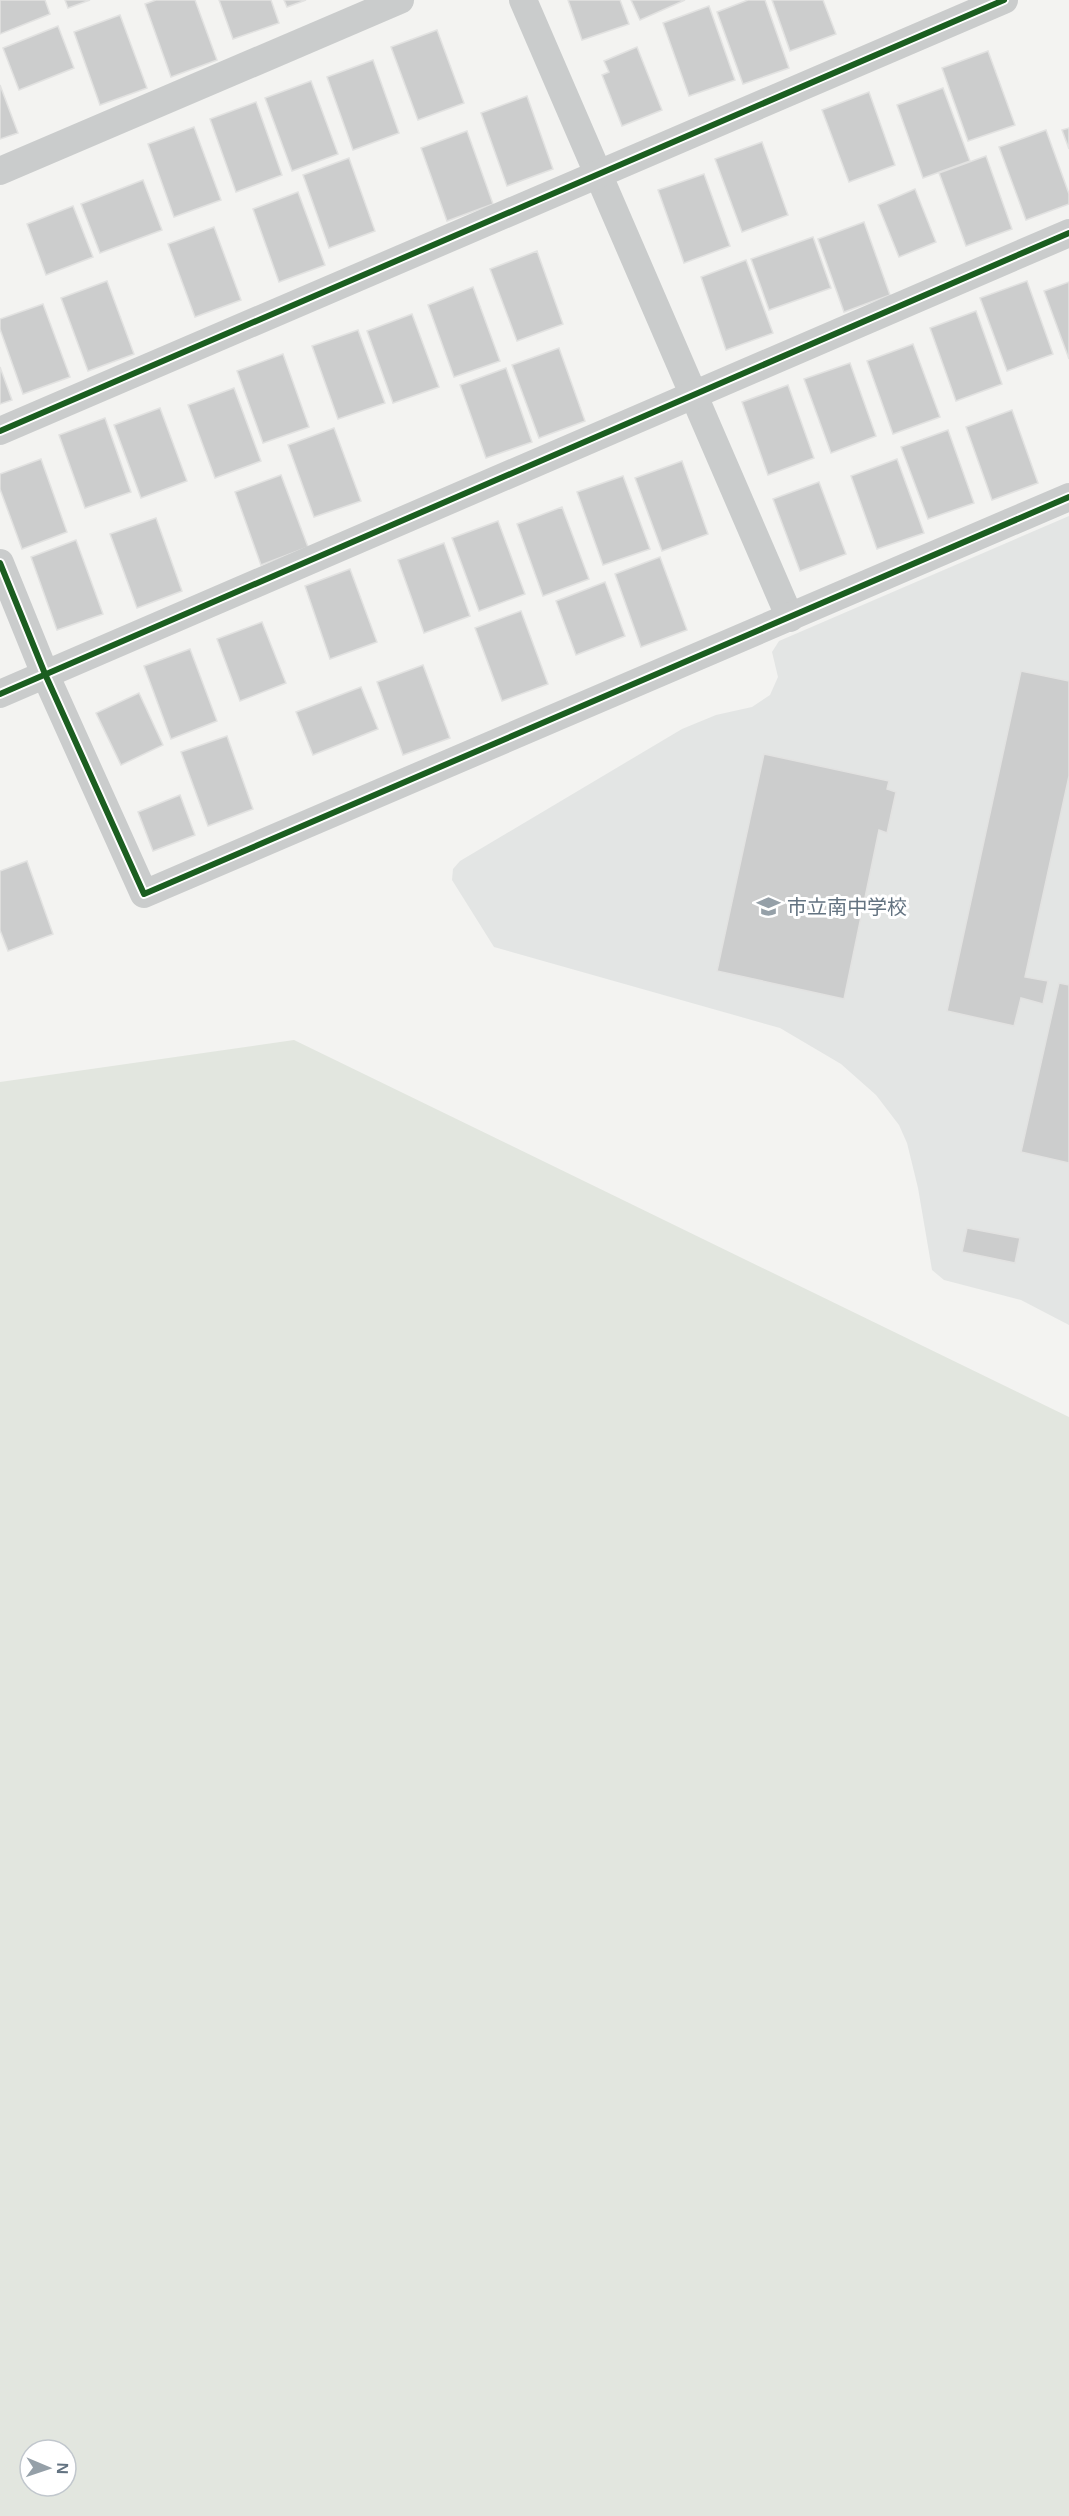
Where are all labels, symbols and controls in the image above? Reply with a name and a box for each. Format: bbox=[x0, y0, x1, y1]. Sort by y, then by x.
school or university icon: 市立南中学校 bbox=[756, 894, 782, 920]
place label: 市立南中学校 bbox=[787, 896, 907, 918]
north arrow bbox=[18, 2438, 78, 2498]
text: N bbox=[54, 2462, 71, 2475]

